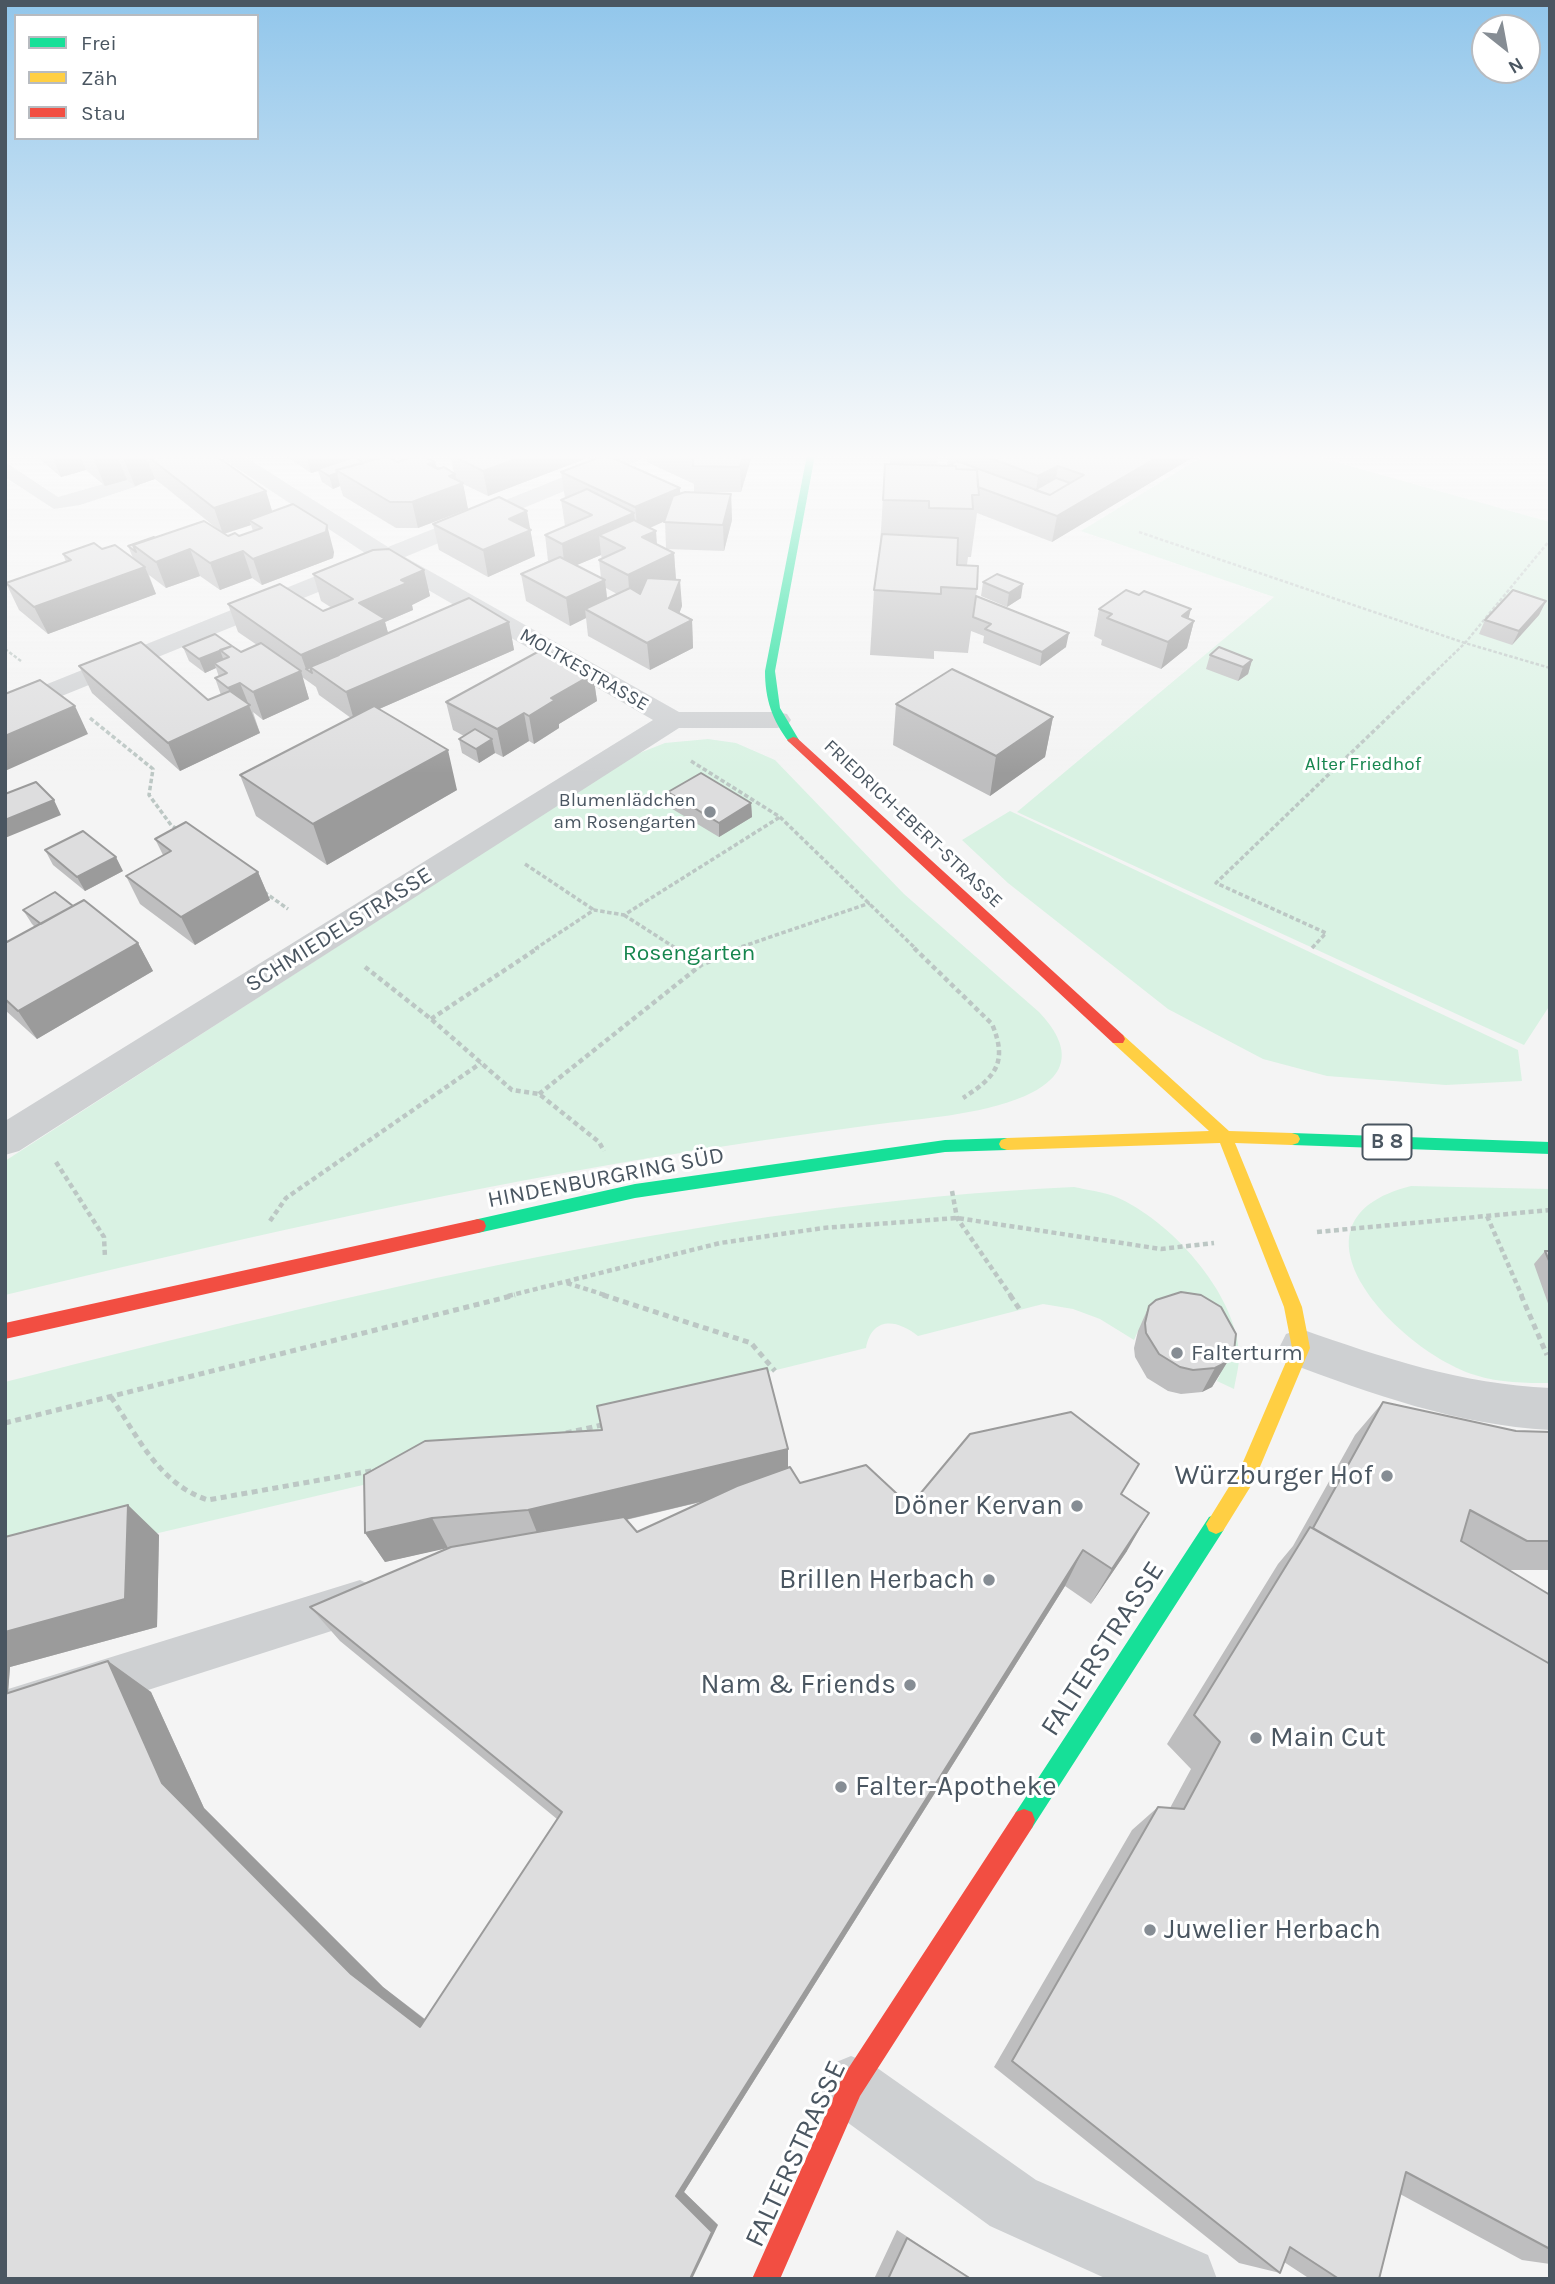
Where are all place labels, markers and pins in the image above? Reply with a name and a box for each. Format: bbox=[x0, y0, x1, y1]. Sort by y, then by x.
place label: Blumenlädchen am Rosengarten bbox=[554, 790, 696, 834]
marker: Blumenlädchen am Rosengarten bbox=[702, 804, 718, 820]
place label: Falterturm bbox=[1191, 1339, 1303, 1367]
marker: Falterturm bbox=[1169, 1345, 1185, 1361]
place label: Würzburger Hof bbox=[1175, 1459, 1373, 1493]
marker: Würzburger Hof bbox=[1379, 1468, 1395, 1484]
place label: Döner Kervan bbox=[893, 1489, 1063, 1523]
marker: Döner Kervan bbox=[1069, 1498, 1085, 1514]
place label: Brillen Herbach bbox=[779, 1563, 975, 1597]
marker: Brillen Herbach bbox=[981, 1572, 997, 1588]
place label: Nam & Friends bbox=[701, 1668, 896, 1702]
marker: Nam & Friends bbox=[902, 1677, 918, 1693]
place label: Main Cut bbox=[1270, 1721, 1386, 1755]
marker: Main Cut bbox=[1248, 1730, 1264, 1746]
place label: Falter-Apotheke bbox=[855, 1770, 1057, 1804]
marker: Falter-Apotheke bbox=[833, 1779, 849, 1795]
place label: Juwelier Herbach bbox=[1164, 1913, 1381, 1947]
marker: Juwelier Herbach bbox=[1142, 1922, 1158, 1938]

